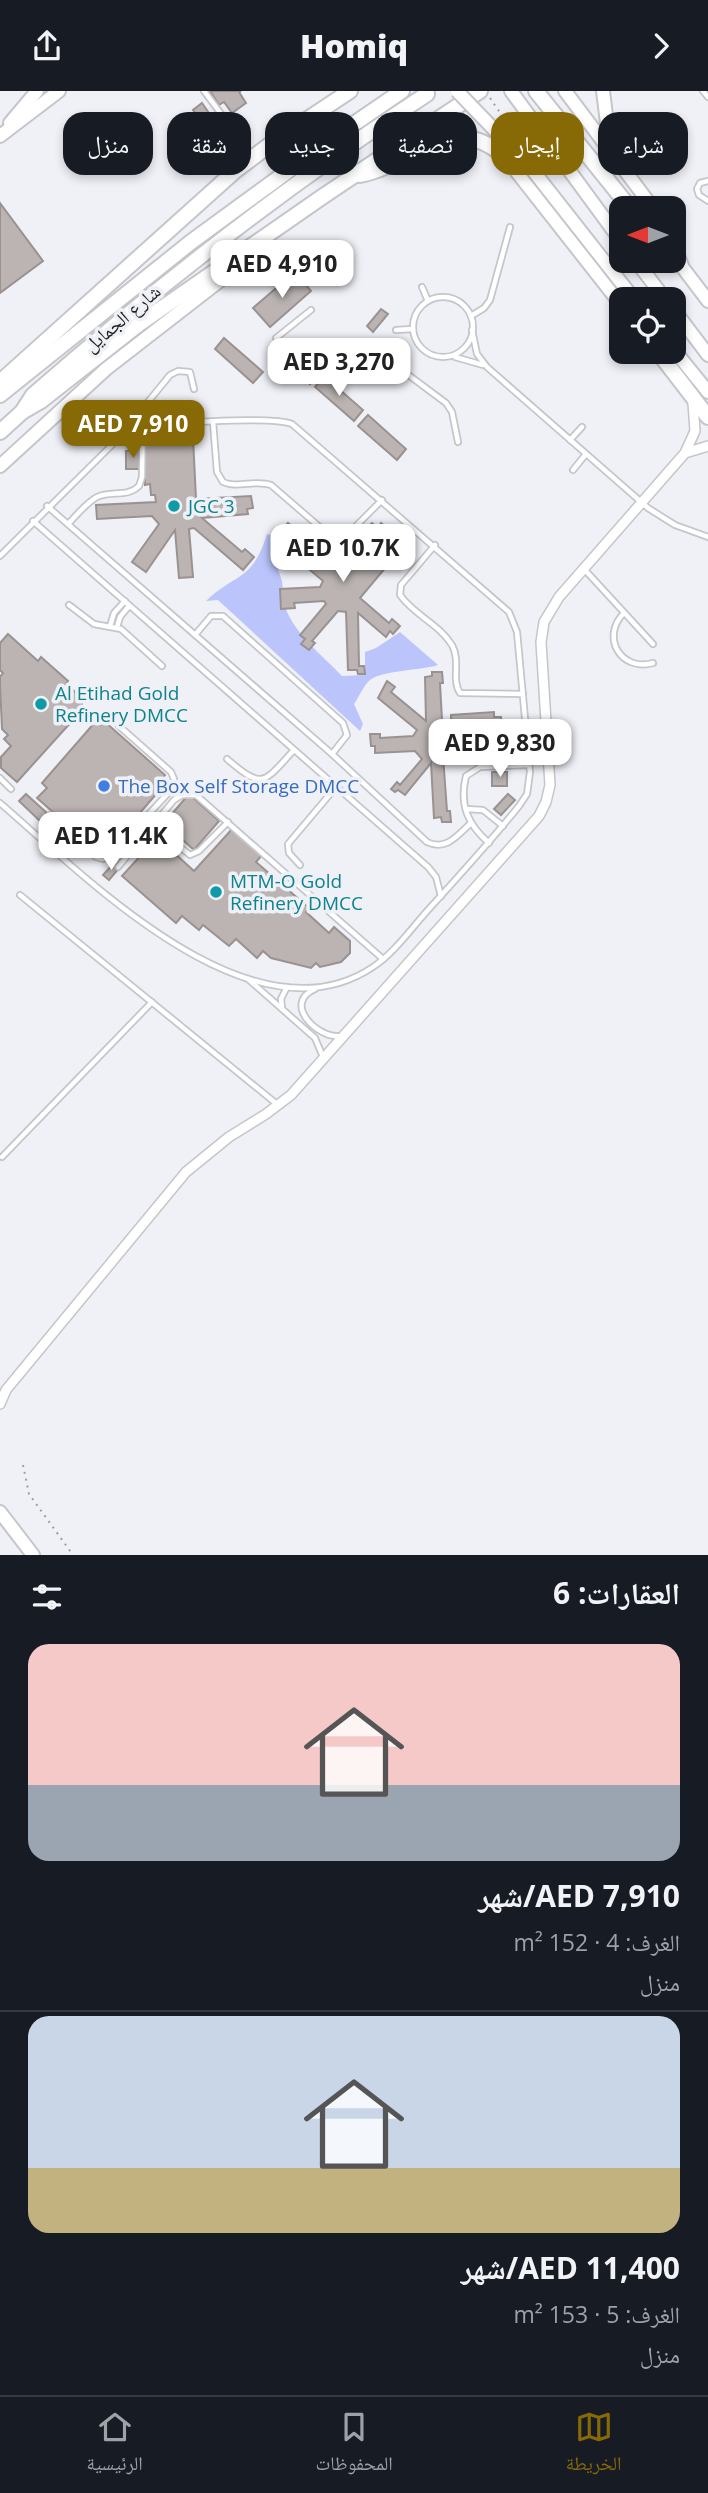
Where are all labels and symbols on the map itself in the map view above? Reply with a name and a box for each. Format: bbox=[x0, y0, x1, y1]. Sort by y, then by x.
north arrow bbox=[609, 196, 686, 273]
pin: AED 4,910 bbox=[202, 241, 362, 300]
street label: شارع الجمايل bbox=[78, 278, 166, 358]
pin: AED 3,270 bbox=[259, 338, 419, 398]
pin: AED 7,910 bbox=[53, 401, 213, 460]
place label: JGC 3 bbox=[186, 493, 235, 519]
marker: JGC 3 bbox=[166, 498, 182, 514]
pin: AED 10.7K bbox=[263, 525, 423, 584]
place label: Al Etihad Gold Refinery DMCC bbox=[55, 680, 188, 728]
marker: Al Etihad Gold Refinery DMCC bbox=[33, 696, 49, 712]
pin: AED 9,830 bbox=[420, 719, 580, 779]
place label: The Box Self Storage DMCC bbox=[118, 773, 359, 799]
marker: The Box Self Storage DMCC bbox=[96, 778, 112, 794]
pin: AED 11.4K bbox=[31, 813, 191, 872]
place label: MTM-O Gold Refinery DMCC bbox=[230, 868, 363, 916]
marker: MTM-O Gold Refinery DMCC bbox=[208, 884, 224, 900]

